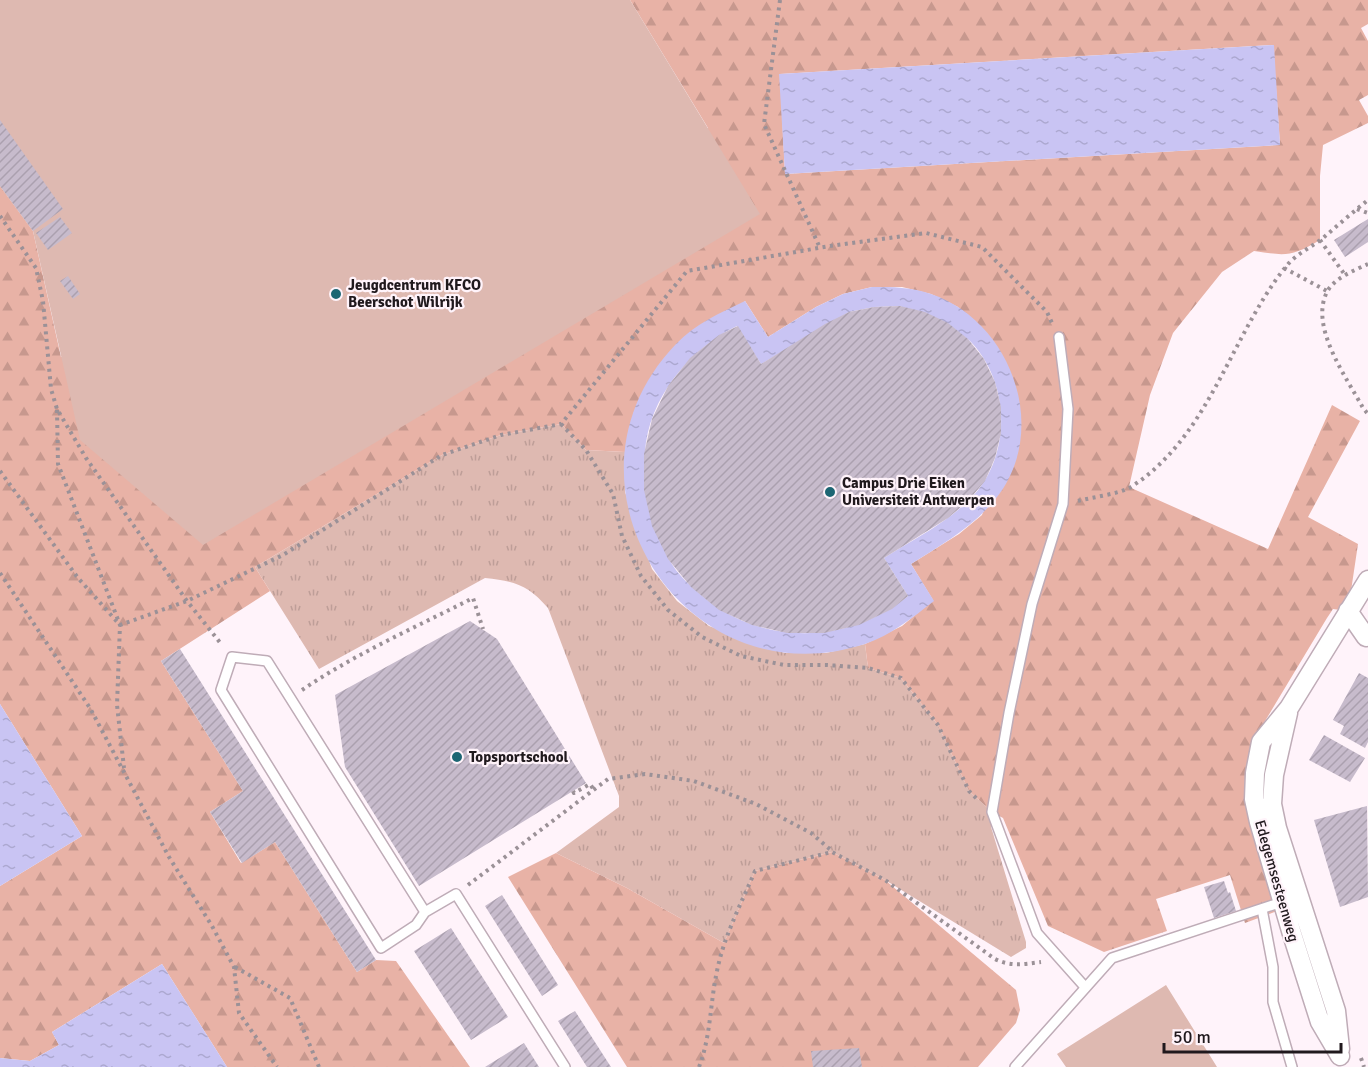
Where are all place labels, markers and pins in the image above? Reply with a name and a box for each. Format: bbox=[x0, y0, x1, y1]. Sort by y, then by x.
place label: Jeugdcentrum KFCO Beerschot Wilrijk bbox=[348, 276, 481, 311]
marker: Jeugdcentrum KFCO Beerschot Wilrijk bbox=[329, 287, 343, 301]
place label: Campus Drie Eiken Universiteit Antwerpen bbox=[842, 474, 995, 509]
marker: Campus Drie Eiken Universiteit Antwerpen bbox=[823, 485, 837, 499]
place label: Topsportschool bbox=[469, 748, 568, 766]
marker: Topsportschool bbox=[450, 750, 464, 764]

